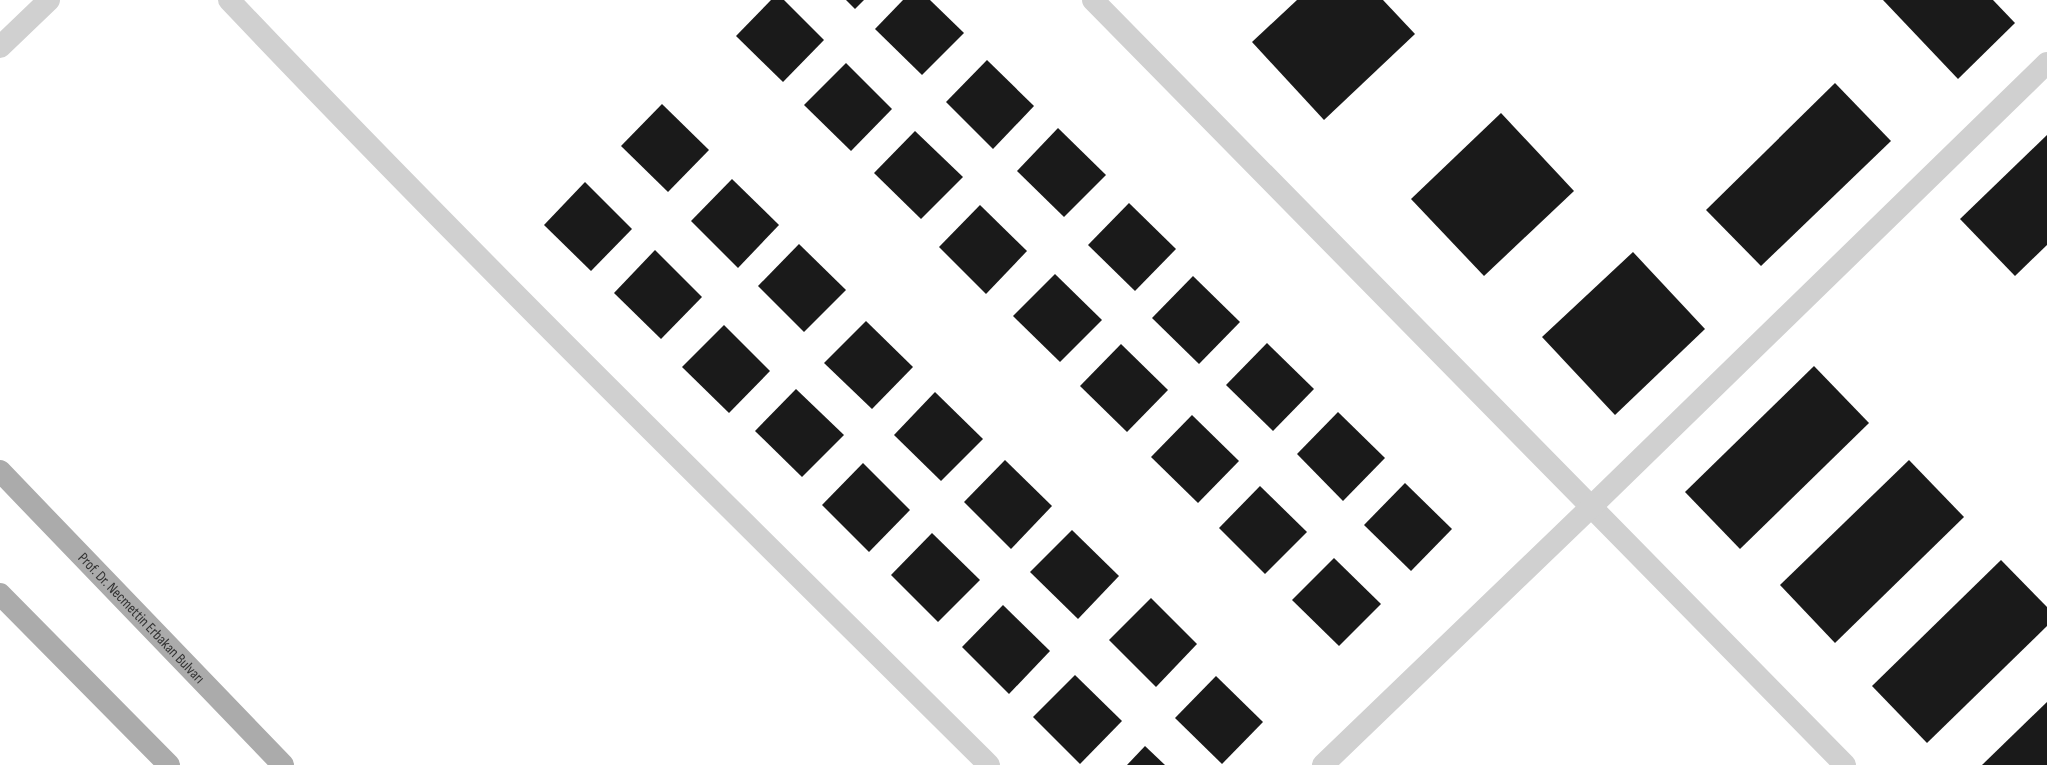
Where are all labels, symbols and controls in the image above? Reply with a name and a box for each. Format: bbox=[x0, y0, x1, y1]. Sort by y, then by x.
street label: Prof. Dr. Necmettin Erbakan Bulvarı bbox=[74, 549, 209, 688]

